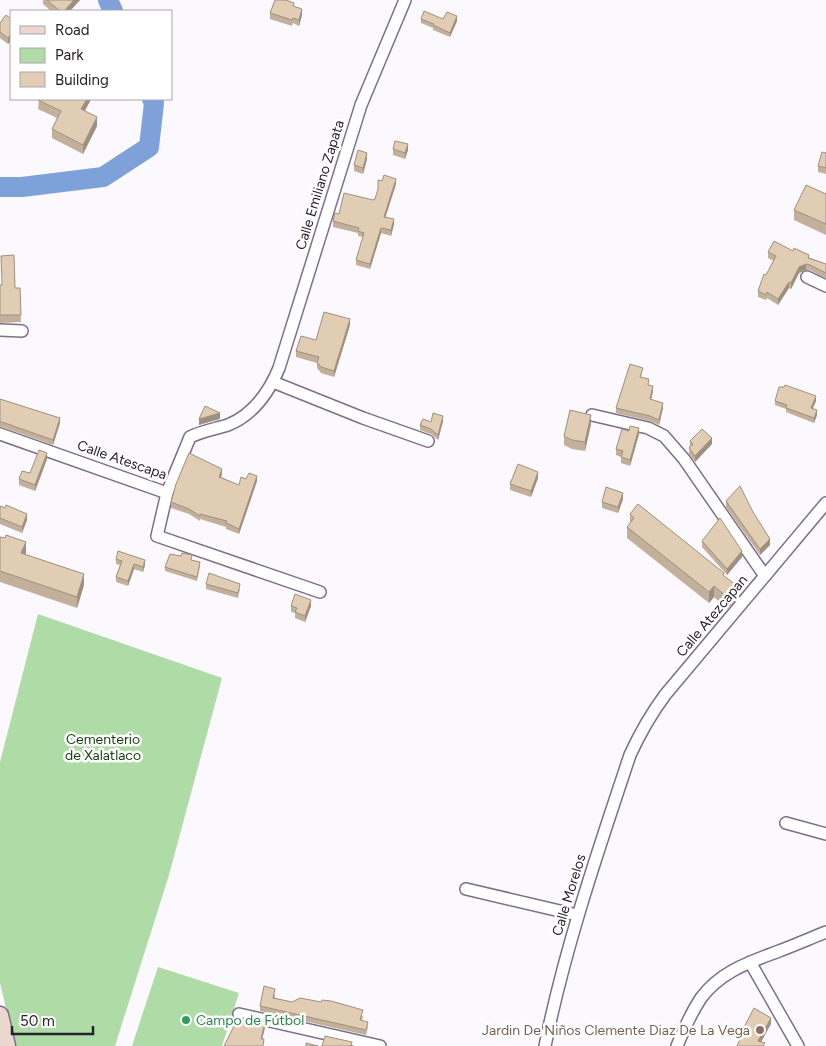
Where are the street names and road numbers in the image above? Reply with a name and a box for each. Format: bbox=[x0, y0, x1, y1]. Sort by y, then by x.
street label: Calle Emiliano Zapata bbox=[292, 118, 348, 252]
street label: Calle Atescapa bbox=[75, 437, 169, 483]
street label: Calle Atezcapan bbox=[673, 571, 751, 660]
street label: Calle Morelos bbox=[549, 852, 589, 938]

